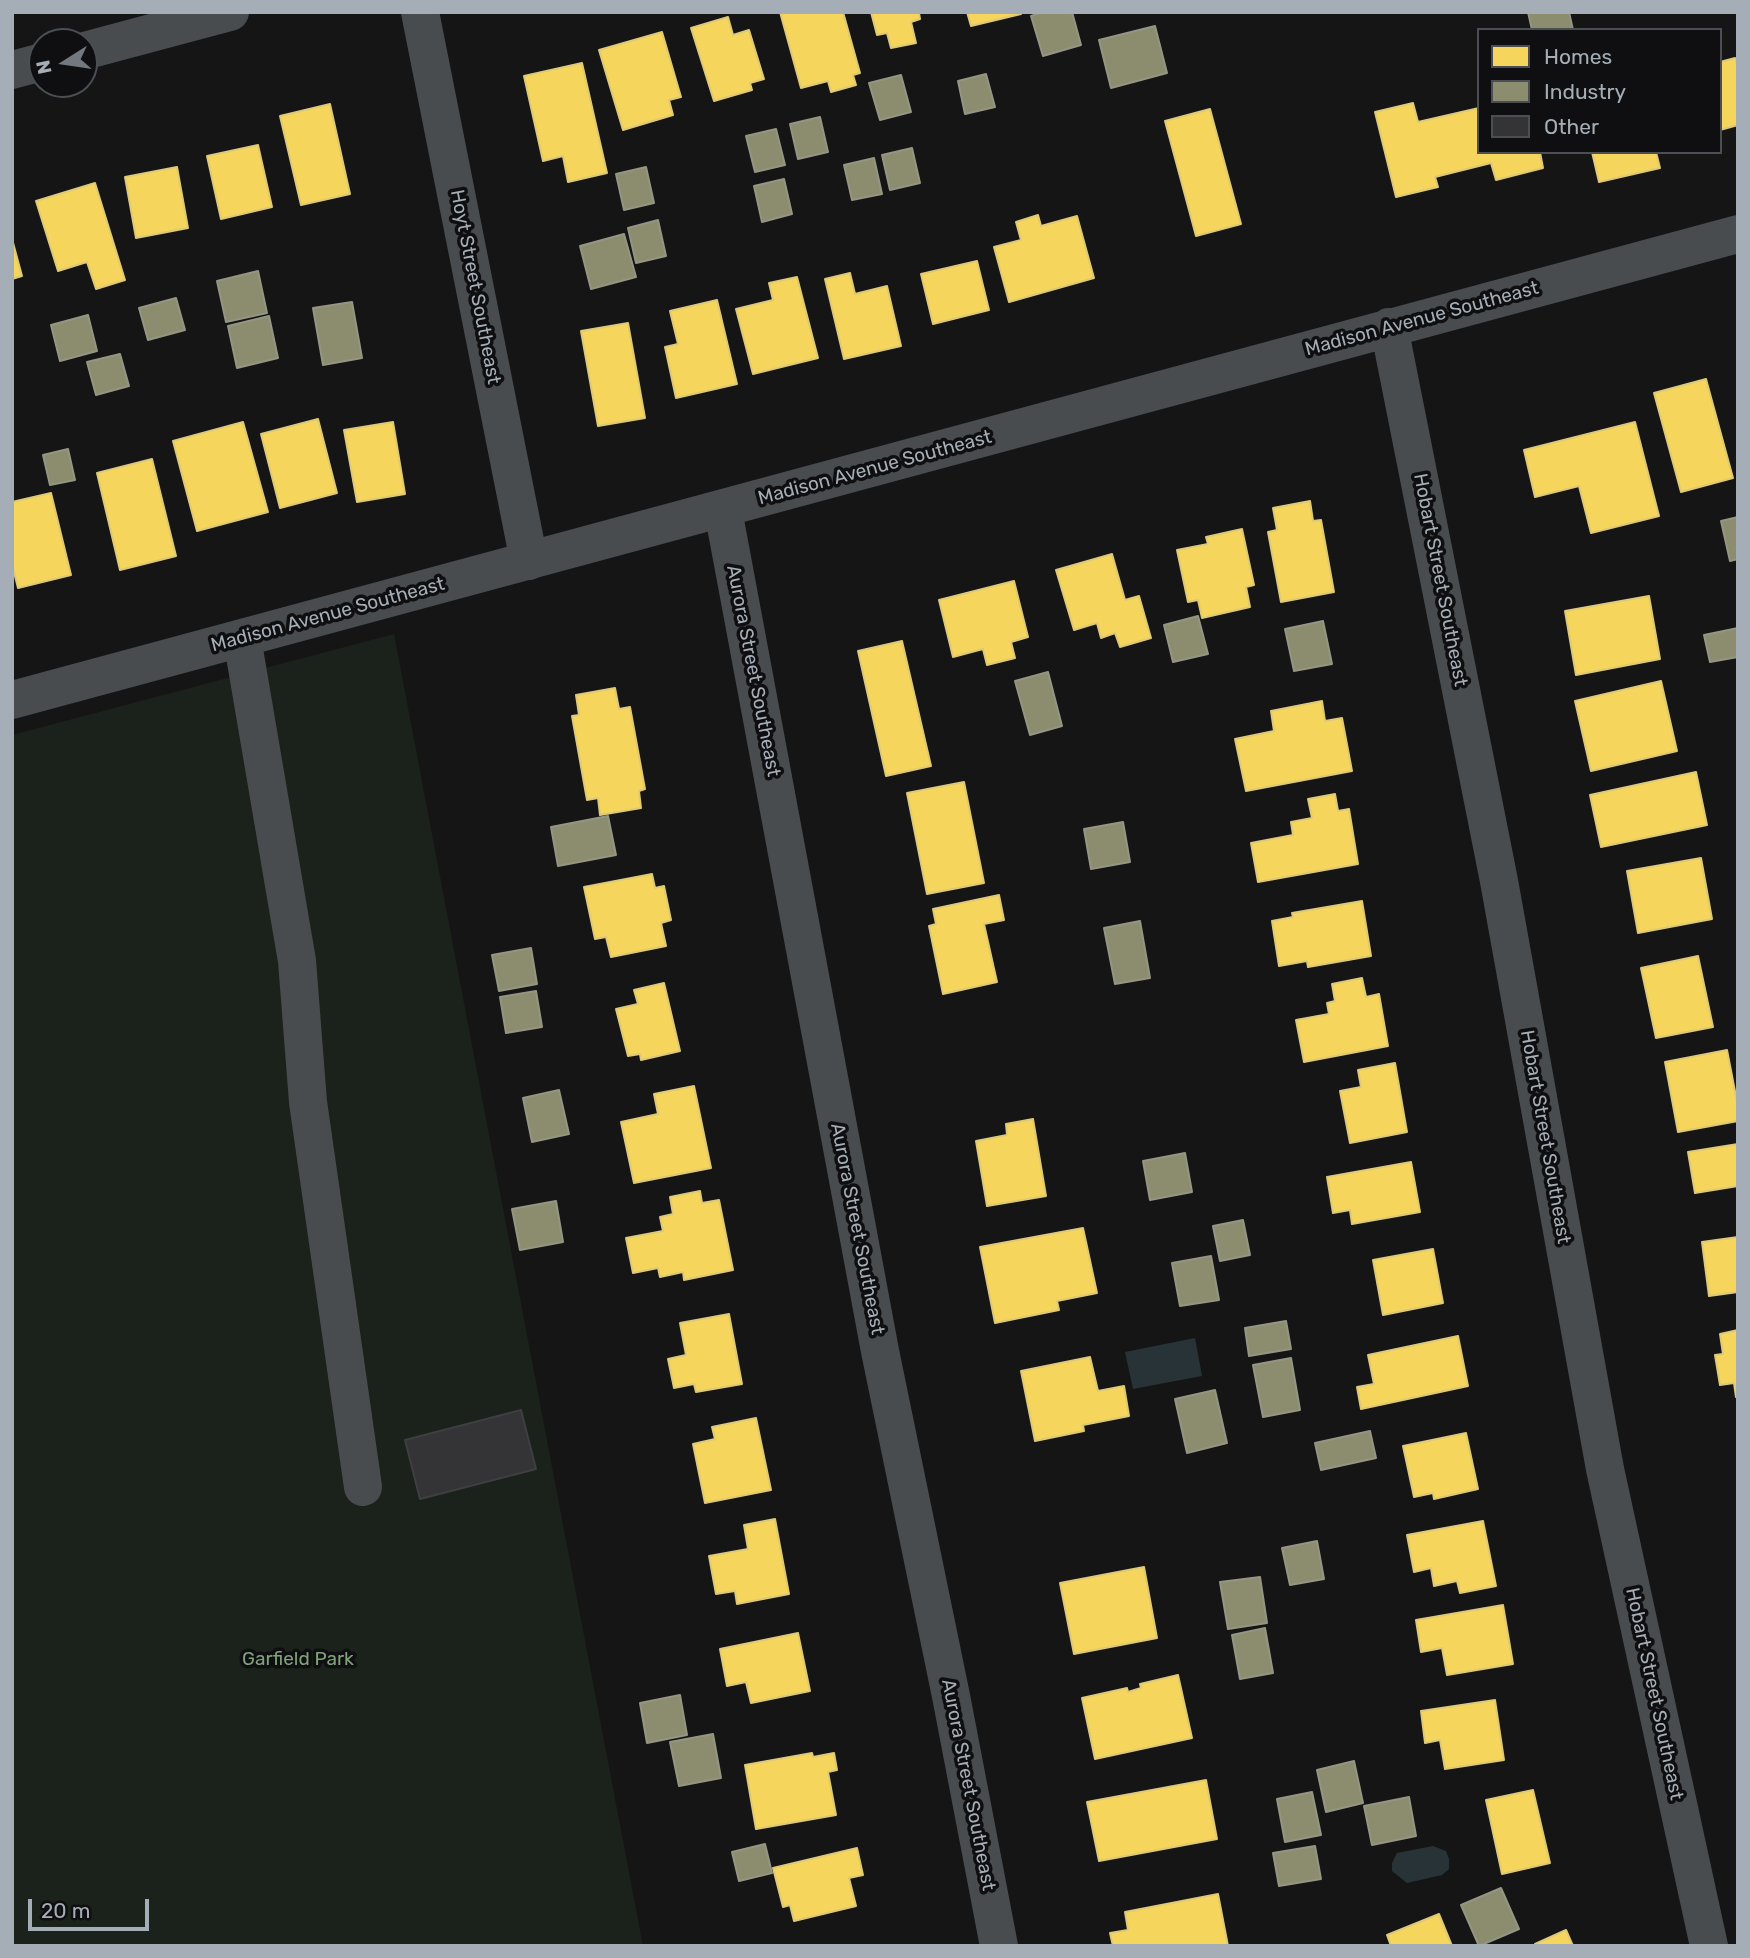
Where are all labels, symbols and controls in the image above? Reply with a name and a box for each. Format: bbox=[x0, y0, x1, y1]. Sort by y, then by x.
north arrow bbox=[28, 28, 98, 98]
legend bbox=[1477, 28, 1722, 154]
text: Homes bbox=[1544, 44, 1612, 69]
text: N bbox=[31, 58, 57, 76]
text: Industry bbox=[1544, 79, 1626, 104]
text: Other bbox=[1544, 114, 1599, 139]
street label: Hoyt Street Southeast bbox=[445, 188, 505, 386]
street label: Madison Avenue Southeast bbox=[1303, 277, 1541, 361]
street label: Madison Avenue Southeast bbox=[756, 426, 994, 510]
street label: Hobart Street Southeast bbox=[1408, 472, 1472, 688]
street label: Aurora Street Southeast bbox=[721, 563, 785, 779]
street label: Madison Avenue Southeast bbox=[209, 573, 447, 657]
street label: Hobart Street Southeast bbox=[1515, 1028, 1575, 1246]
street label: Aurora Street Southeast bbox=[825, 1121, 889, 1337]
street label: Hobart Street Southeast bbox=[1620, 1586, 1688, 1802]
park label: Garfield Park bbox=[242, 1649, 354, 1671]
street label: Aurora Street Southeast bbox=[936, 1677, 1000, 1893]
scale bar bbox=[32, 1884, 152, 1928]
text: 20 m bbox=[41, 1898, 90, 1923]

